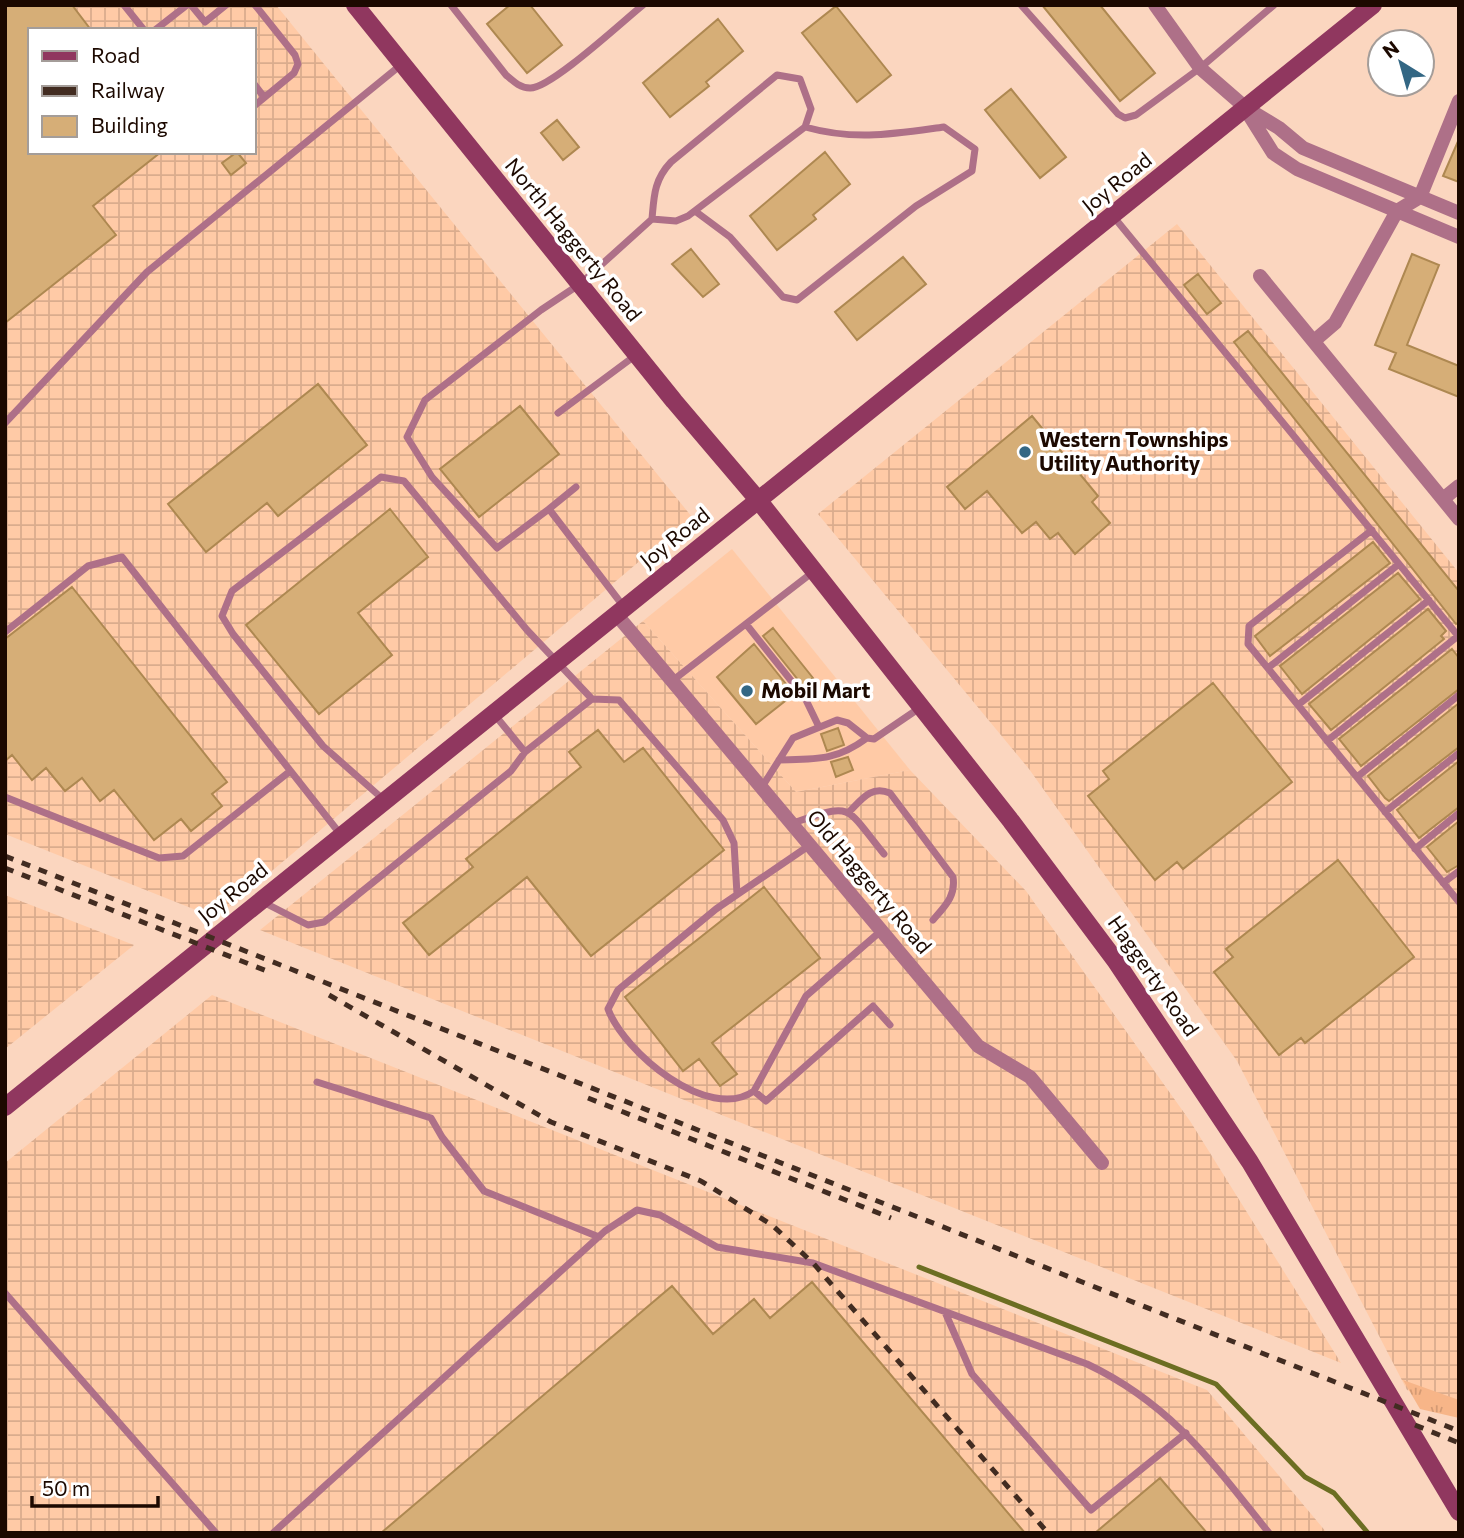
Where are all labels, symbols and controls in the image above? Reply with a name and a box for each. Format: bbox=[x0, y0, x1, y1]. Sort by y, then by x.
legend bbox=[28, 28, 256, 154]
north arrow bbox=[1366, 28, 1436, 98]
text: N bbox=[1378, 36, 1403, 63]
text: Road bbox=[91, 42, 140, 67]
text: Railway bbox=[91, 77, 165, 102]
text: Building bbox=[91, 112, 168, 137]
street label: Joy Road bbox=[1076, 146, 1156, 217]
street label: North Haggerty Road bbox=[501, 152, 648, 326]
place label: Western Townships Utility Authority bbox=[1039, 426, 1229, 475]
marker: Western Townships Utility Authority bbox=[1017, 444, 1033, 460]
street label: Joy Road bbox=[634, 501, 714, 572]
place label: Mobil Mart bbox=[761, 677, 870, 702]
marker: Mobil Mart bbox=[739, 683, 755, 699]
street label: Old Haggerty Road bbox=[803, 804, 938, 958]
street label: Joy Road bbox=[192, 856, 272, 927]
street label: Haggerty Road bbox=[1103, 910, 1205, 1040]
scale bar bbox=[32, 1464, 158, 1508]
text: 50 m bbox=[42, 1475, 90, 1500]

